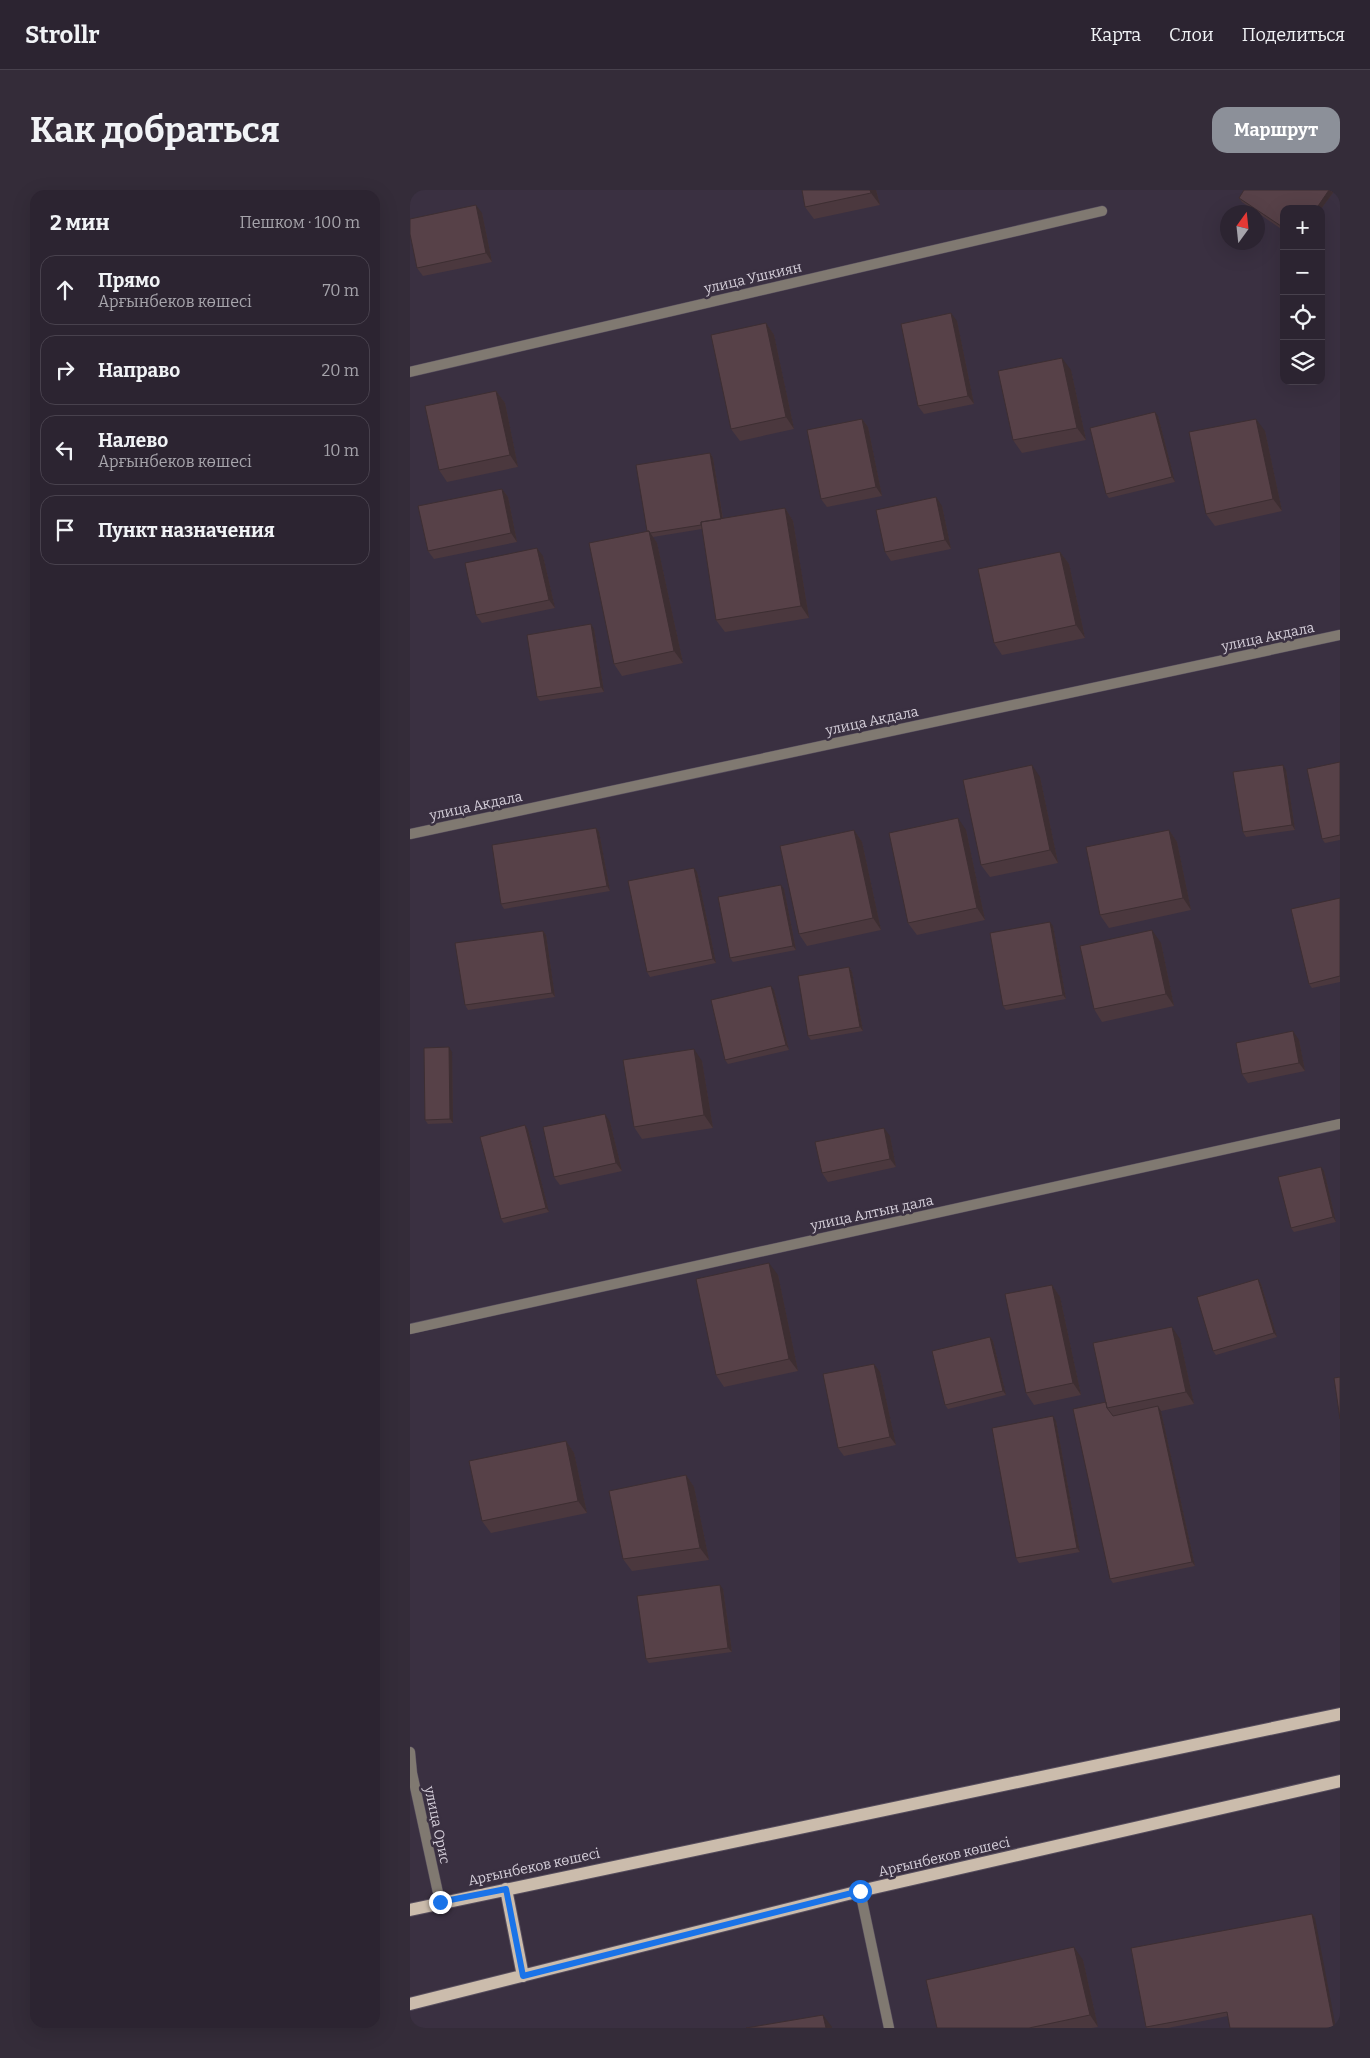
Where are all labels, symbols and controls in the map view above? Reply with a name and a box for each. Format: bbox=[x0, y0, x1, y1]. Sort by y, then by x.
text: Strollr bbox=[25, 21, 100, 49]
text: Карта bbox=[1090, 24, 1141, 46]
text: Слои bbox=[1169, 24, 1214, 46]
text: Поделиться bbox=[1242, 24, 1345, 46]
button: Маршрут bbox=[1212, 107, 1340, 153]
text: Как добраться bbox=[30, 109, 280, 151]
north arrow bbox=[1220, 205, 1265, 250]
map controls bbox=[1280, 205, 1325, 385]
button: + bbox=[1280, 205, 1325, 250]
text: 2 мин bbox=[50, 210, 110, 236]
text: Пешком · 100 m bbox=[240, 213, 360, 232]
button: − bbox=[1280, 250, 1325, 295]
street label: улица Ушкиян bbox=[702, 259, 803, 298]
text: Прямо bbox=[98, 269, 160, 292]
icon: ahead bbox=[51, 276, 79, 304]
text: 70 m bbox=[323, 281, 359, 300]
text: Арғынбеков көшесі bbox=[98, 292, 252, 311]
button: locate bbox=[1280, 295, 1325, 340]
button: layers bbox=[1280, 340, 1325, 385]
icon: right bbox=[51, 356, 79, 384]
text: Направо bbox=[98, 359, 180, 382]
text: 20 m bbox=[322, 361, 359, 380]
text: Налево bbox=[98, 429, 168, 452]
icon: left bbox=[51, 436, 79, 464]
text: 10 m bbox=[324, 441, 359, 460]
text: Арғынбеков көшесі bbox=[98, 452, 252, 471]
icon: arrive bbox=[51, 516, 79, 544]
text: Пункт назначения bbox=[98, 519, 275, 542]
street label: улица Акдала bbox=[1219, 619, 1316, 655]
street label: улица Акдала bbox=[823, 703, 920, 739]
street label: улица Акдала bbox=[427, 788, 524, 824]
street label: улица Алтын дала bbox=[808, 1192, 935, 1235]
street label: улица Орис bbox=[420, 1784, 454, 1865]
street label: Арғынбеков көшесі bbox=[877, 1834, 1011, 1880]
street label: Арғынбеков көшесі bbox=[466, 1845, 602, 1889]
route start bbox=[849, 1880, 872, 1903]
route end bbox=[429, 1891, 452, 1914]

